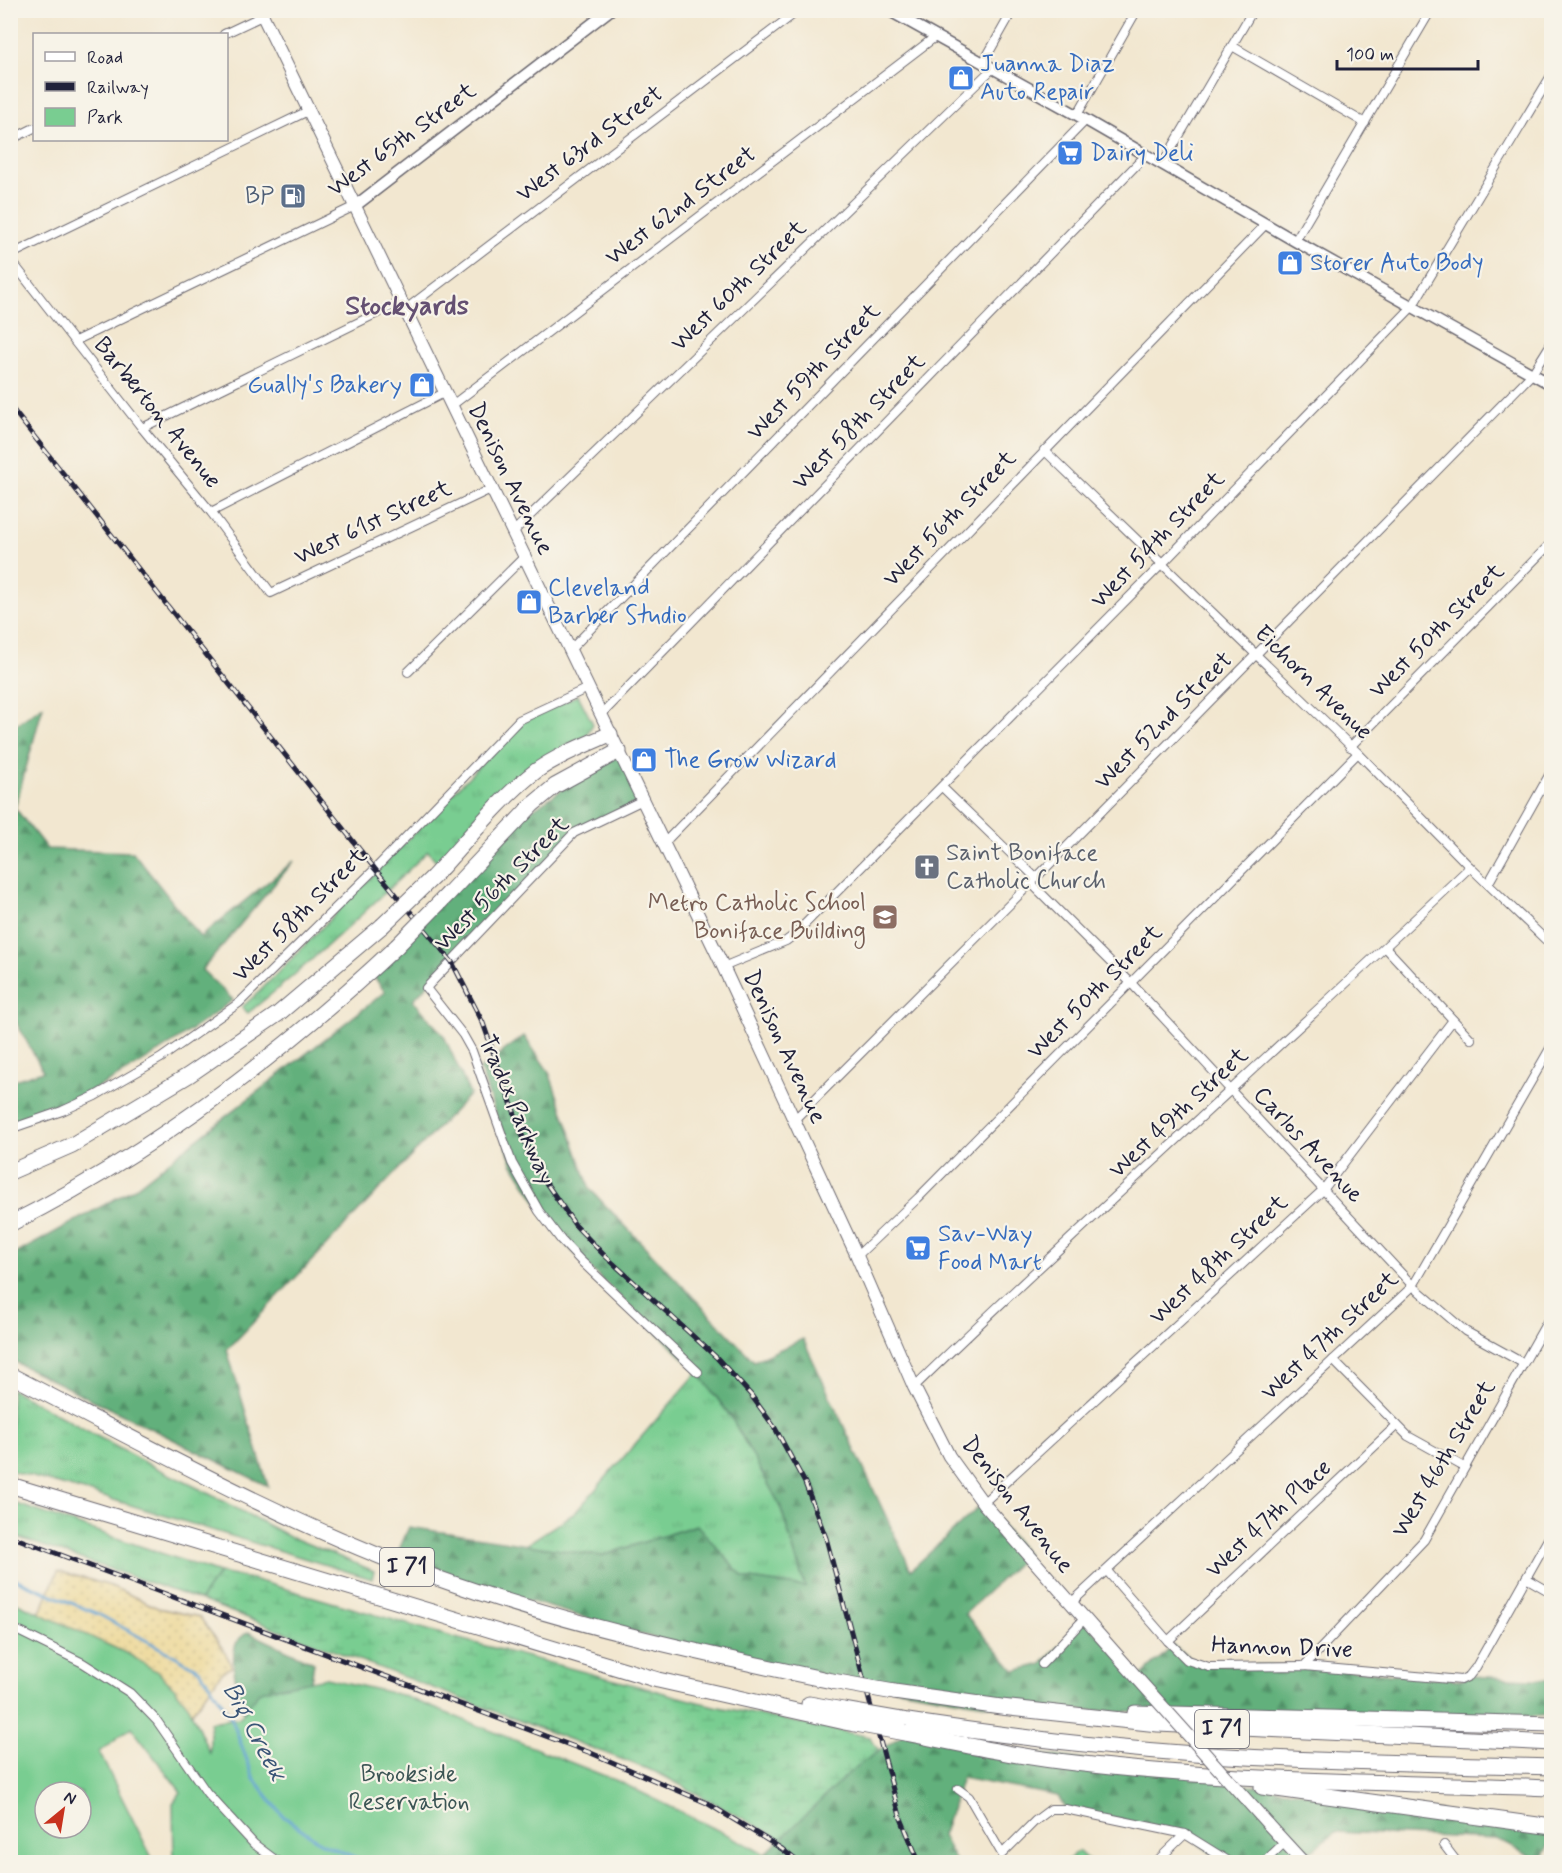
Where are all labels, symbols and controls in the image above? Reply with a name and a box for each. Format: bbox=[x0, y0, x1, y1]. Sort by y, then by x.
legend bbox=[33, 33, 228, 141]
scale bar bbox=[1337, 33, 1478, 71]
text: 100 m bbox=[1346, 43, 1394, 67]
text: Road bbox=[87, 46, 123, 70]
place label: Juanna Diaz Auto Repair bbox=[980, 49, 1115, 108]
shop icon: Juanna Diaz Auto Repair bbox=[946, 63, 976, 93]
text: Railway bbox=[87, 76, 149, 100]
street label: West 65th Street bbox=[322, 76, 482, 204]
street label: West 63rd Street bbox=[510, 79, 670, 209]
text: Park bbox=[87, 106, 123, 130]
supermarket icon: Dairy Deli bbox=[1055, 138, 1085, 168]
place label: Dairy Deli bbox=[1090, 138, 1194, 169]
street label: West 62nd Street bbox=[599, 139, 763, 273]
place label: BP bbox=[245, 181, 274, 212]
fuel station icon: BP bbox=[278, 181, 308, 211]
street label: West 60th Street bbox=[665, 213, 813, 359]
shop icon: Storer Auto Body bbox=[1275, 248, 1305, 278]
place label: Storer Auto Body bbox=[1310, 248, 1484, 279]
district label: Stockyards bbox=[345, 289, 469, 324]
street label: West 59th Street bbox=[740, 297, 888, 447]
street label: Barberton Avenue bbox=[86, 331, 228, 495]
street label: West 58th Street bbox=[786, 347, 932, 497]
place label: Gually's Bakery bbox=[247, 370, 402, 401]
shop icon: Gually's Bakery bbox=[407, 370, 437, 400]
street label: Denison Avenue bbox=[460, 398, 560, 561]
street label: West 56th Street bbox=[877, 444, 1023, 594]
street label: West 54th Street bbox=[1084, 464, 1232, 616]
street label: West 61st Street bbox=[289, 473, 457, 573]
street label: West 50th Street bbox=[1363, 557, 1511, 705]
place label: Cleveland Barber Studio bbox=[548, 573, 687, 632]
shop icon: Cleveland Barber Studio bbox=[514, 587, 544, 617]
street label: Eichorn Avenue bbox=[1247, 619, 1379, 747]
street label: West 52nd Street bbox=[1088, 645, 1240, 797]
shop icon: The Grow Wizard bbox=[629, 745, 659, 775]
place label: The Grow Wizard bbox=[664, 745, 837, 776]
street label: West 56th Street bbox=[428, 810, 576, 958]
place label: Saint Boniface Catholic Church bbox=[946, 838, 1106, 897]
street label: West 58th Street bbox=[226, 841, 374, 989]
church icon: Saint Boniface Catholic Church bbox=[912, 852, 942, 882]
place label: Metro Catholic School Boniface Building bbox=[648, 888, 866, 949]
school or university icon: Metro Catholic School Boniface Building bbox=[870, 902, 900, 932]
street label: West 50th Street bbox=[1021, 918, 1169, 1066]
street label: Denison Avenue bbox=[735, 965, 833, 1129]
street label: Tradex Parkway bbox=[471, 1030, 561, 1190]
street label: West 49th Street bbox=[1103, 1040, 1255, 1186]
street label: Carlos Avenue bbox=[1246, 1080, 1370, 1210]
street label: West 48th Street bbox=[1143, 1188, 1295, 1332]
place label: Sav-Way Food Mart bbox=[938, 1219, 1042, 1278]
supermarket icon: Sav-Way Food Mart bbox=[903, 1233, 933, 1263]
street label: West 47th Street bbox=[1255, 1264, 1405, 1408]
street label: West 46th Street bbox=[1385, 1375, 1503, 1543]
street label: Denison Avenue bbox=[954, 1430, 1080, 1580]
street label: West 47th Place bbox=[1199, 1453, 1339, 1585]
road number: I 71 bbox=[380, 1548, 434, 1586]
street label: Hannon Drive bbox=[1211, 1630, 1353, 1666]
water label: Big Creek bbox=[211, 1677, 295, 1790]
road number: I 71 bbox=[1195, 1710, 1249, 1748]
park label: Brookside Reservation bbox=[349, 1759, 469, 1818]
north arrow bbox=[33, 1780, 93, 1840]
text: N bbox=[60, 1787, 80, 1810]

